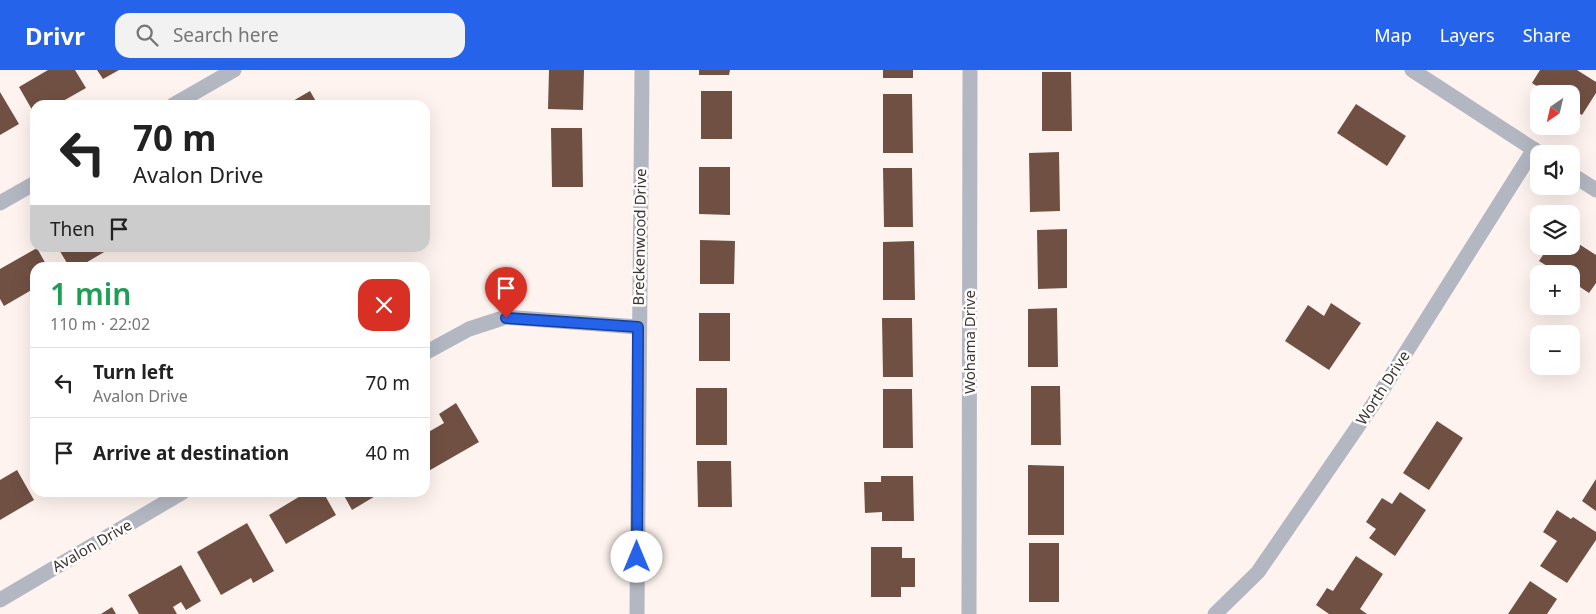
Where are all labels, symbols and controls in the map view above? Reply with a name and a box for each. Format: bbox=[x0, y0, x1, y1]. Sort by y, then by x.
search box bbox=[115, 13, 465, 58]
text: Drivr bbox=[25, 19, 85, 52]
icon: search bbox=[133, 21, 161, 49]
text: Search here bbox=[173, 22, 279, 48]
text: Map bbox=[1374, 23, 1412, 47]
text: Layers bbox=[1440, 23, 1495, 47]
text: Share bbox=[1523, 23, 1571, 47]
north arrow bbox=[1530, 85, 1580, 135]
map controls bbox=[1530, 85, 1580, 375]
text: 70 m bbox=[133, 114, 216, 161]
icon: left bbox=[50, 120, 115, 185]
button: sound bbox=[1530, 145, 1580, 195]
text: Avalon Drive bbox=[133, 159, 263, 189]
street label: Breckenwood Drive bbox=[628, 168, 650, 306]
button: layers bbox=[1530, 205, 1580, 255]
icon: arrive bbox=[105, 215, 133, 243]
text: Then bbox=[50, 216, 95, 242]
button: + bbox=[1530, 265, 1580, 315]
pin bbox=[485, 267, 527, 318]
text: 1 min bbox=[50, 273, 131, 314]
icon: arrive bbox=[492, 274, 520, 302]
button: close bbox=[358, 279, 410, 331]
street label: Wohama Drive bbox=[959, 290, 979, 394]
text: 110 m · 22:02 bbox=[50, 313, 150, 335]
button: − bbox=[1530, 325, 1580, 375]
street label: Worth Drive bbox=[1351, 347, 1414, 428]
text: Turn left bbox=[93, 359, 174, 385]
icon: left bbox=[50, 369, 78, 397]
text: 70 m bbox=[366, 370, 410, 396]
text: Avalon Drive bbox=[93, 385, 188, 407]
icon: arrive bbox=[50, 439, 78, 467]
text: Arrive at destination bbox=[93, 440, 289, 466]
text: 40 m bbox=[366, 440, 410, 466]
street label: Avalon Drive bbox=[48, 514, 135, 576]
position arrow bbox=[610, 530, 662, 582]

